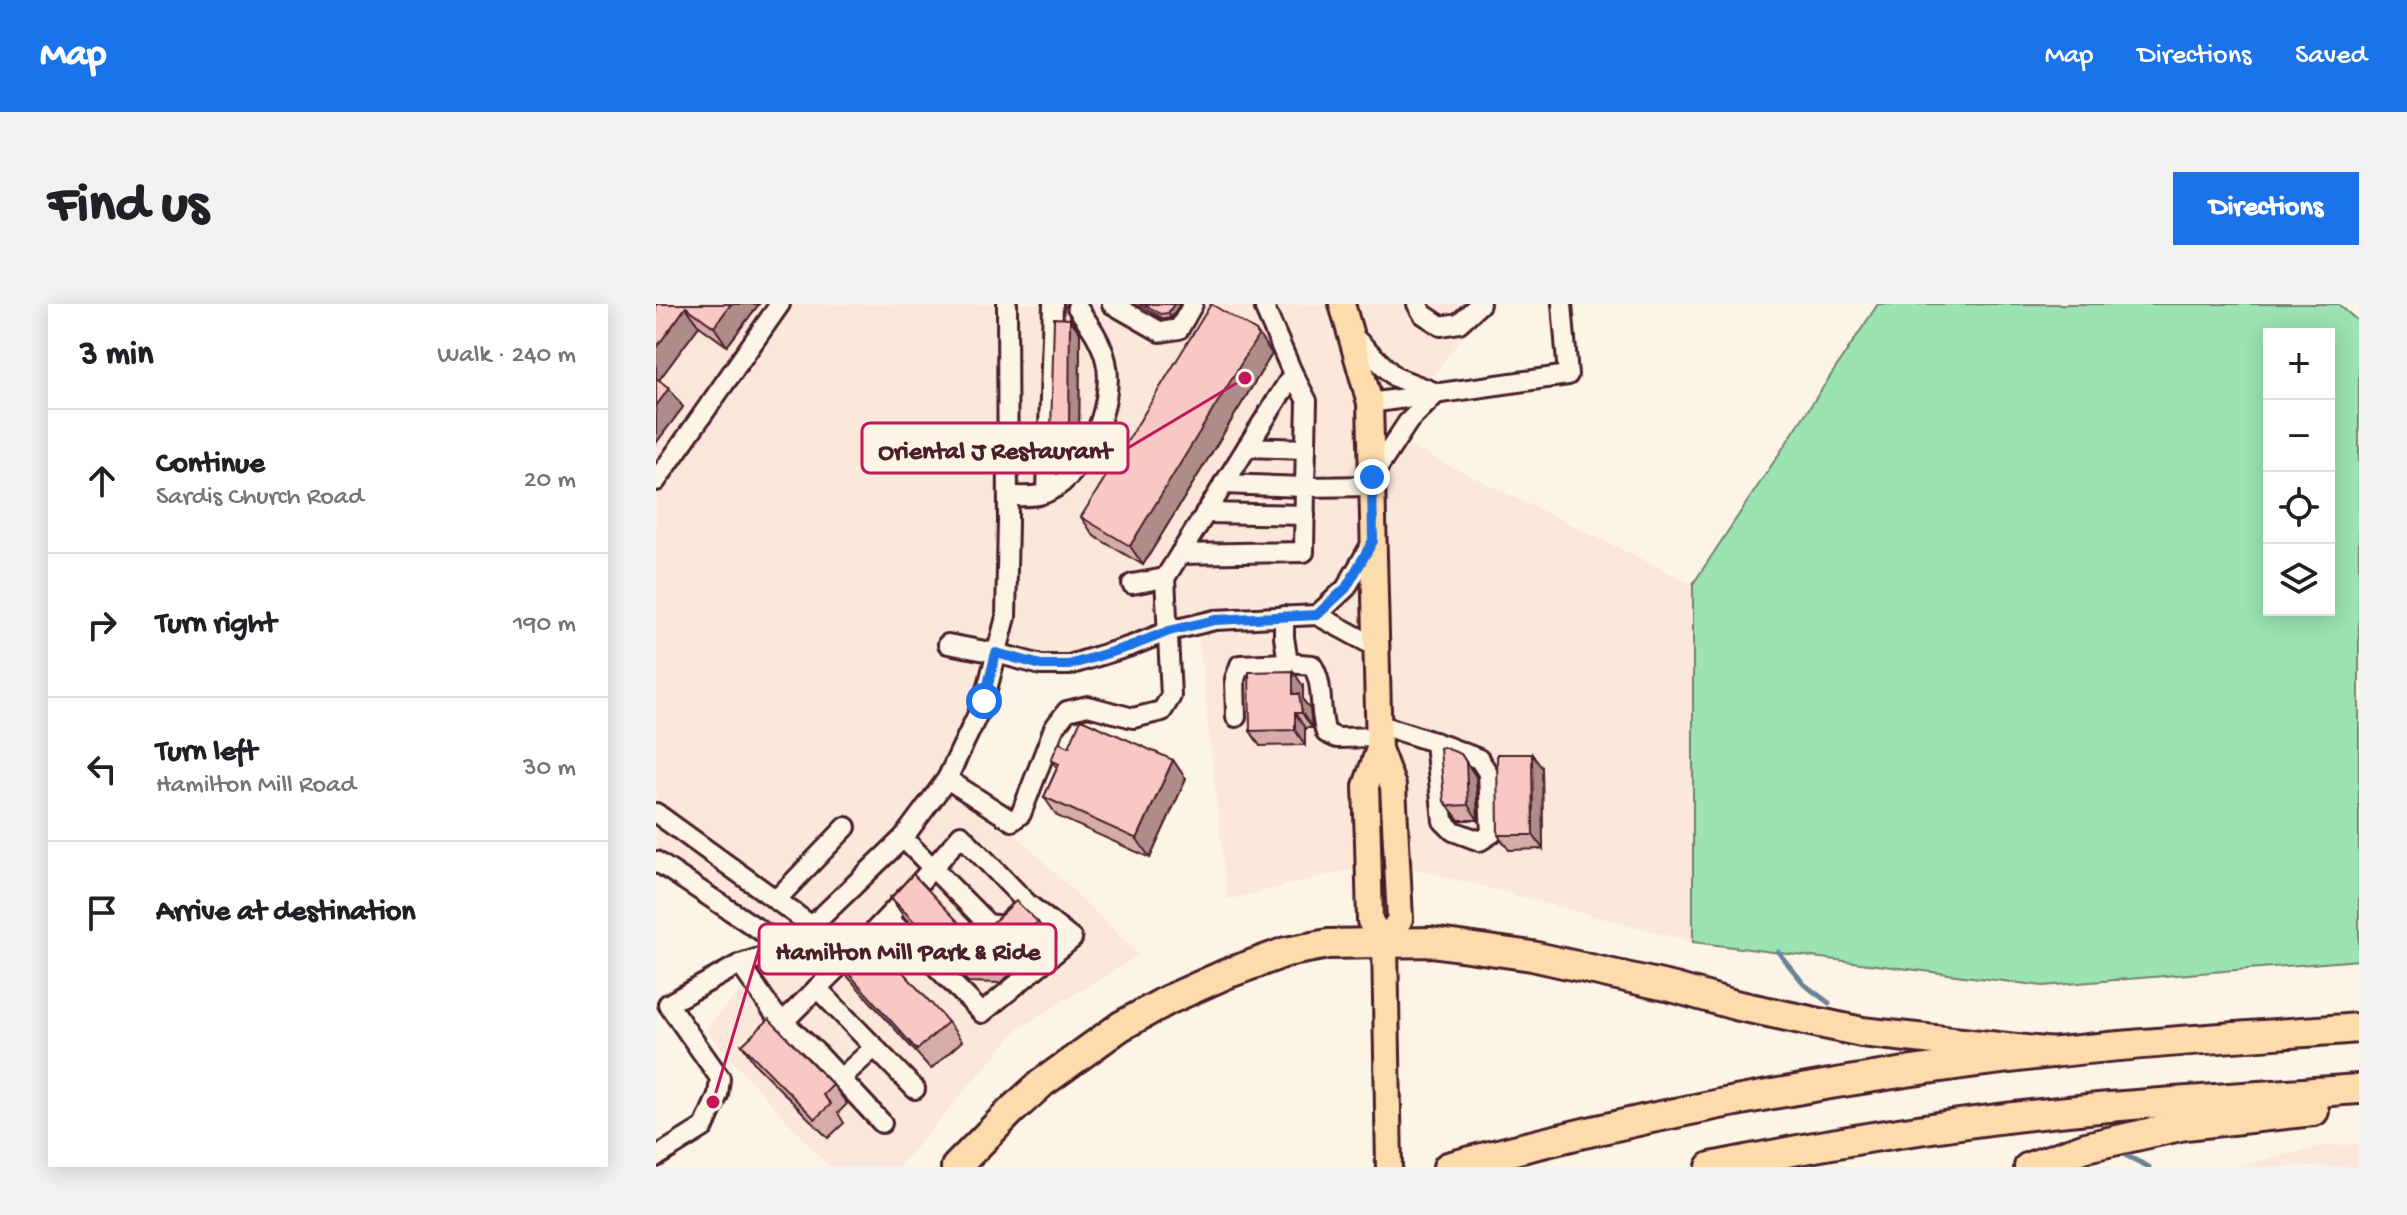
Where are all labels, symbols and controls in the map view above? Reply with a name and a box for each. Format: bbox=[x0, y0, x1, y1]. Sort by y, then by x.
text: Map bbox=[40, 34, 106, 78]
text: Map bbox=[2045, 40, 2093, 73]
text: Directions bbox=[2137, 40, 2251, 73]
text: Saved bbox=[2295, 40, 2367, 73]
button: Directions bbox=[2173, 172, 2359, 245]
text: Find us bbox=[48, 175, 208, 241]
map controls bbox=[2263, 328, 2335, 616]
button: + bbox=[2263, 328, 2335, 400]
text: 3 min bbox=[80, 336, 153, 376]
text: Walk · 240 m bbox=[437, 341, 576, 372]
button: − bbox=[2263, 400, 2335, 472]
callout: Oriental J Restaurant bbox=[862, 423, 1128, 473]
text: Oriental J Restaurant bbox=[878, 438, 1114, 469]
text: Continue bbox=[156, 448, 265, 483]
icon: ahead bbox=[80, 459, 124, 503]
route end bbox=[1354, 459, 1390, 495]
text: 20 m bbox=[524, 466, 576, 497]
button: locate bbox=[2263, 472, 2335, 544]
text: Sardis Church Road bbox=[156, 483, 364, 514]
button: layers bbox=[2263, 544, 2335, 616]
icon: right bbox=[80, 603, 124, 647]
text: Turn right bbox=[156, 608, 276, 643]
text: 190 m bbox=[513, 610, 576, 641]
route start bbox=[966, 683, 1002, 719]
text: Turn left bbox=[156, 736, 257, 771]
icon: left bbox=[80, 747, 124, 791]
text: 30 m bbox=[523, 754, 576, 785]
text: Hamilton Mill Road bbox=[156, 771, 356, 802]
icon: arrive bbox=[80, 891, 124, 935]
text: Arrive at destination bbox=[156, 896, 416, 931]
callout: Hamilton Mill Park & Ride bbox=[759, 924, 1056, 974]
text: Hamilton Mill Park & Ride bbox=[776, 939, 1042, 970]

